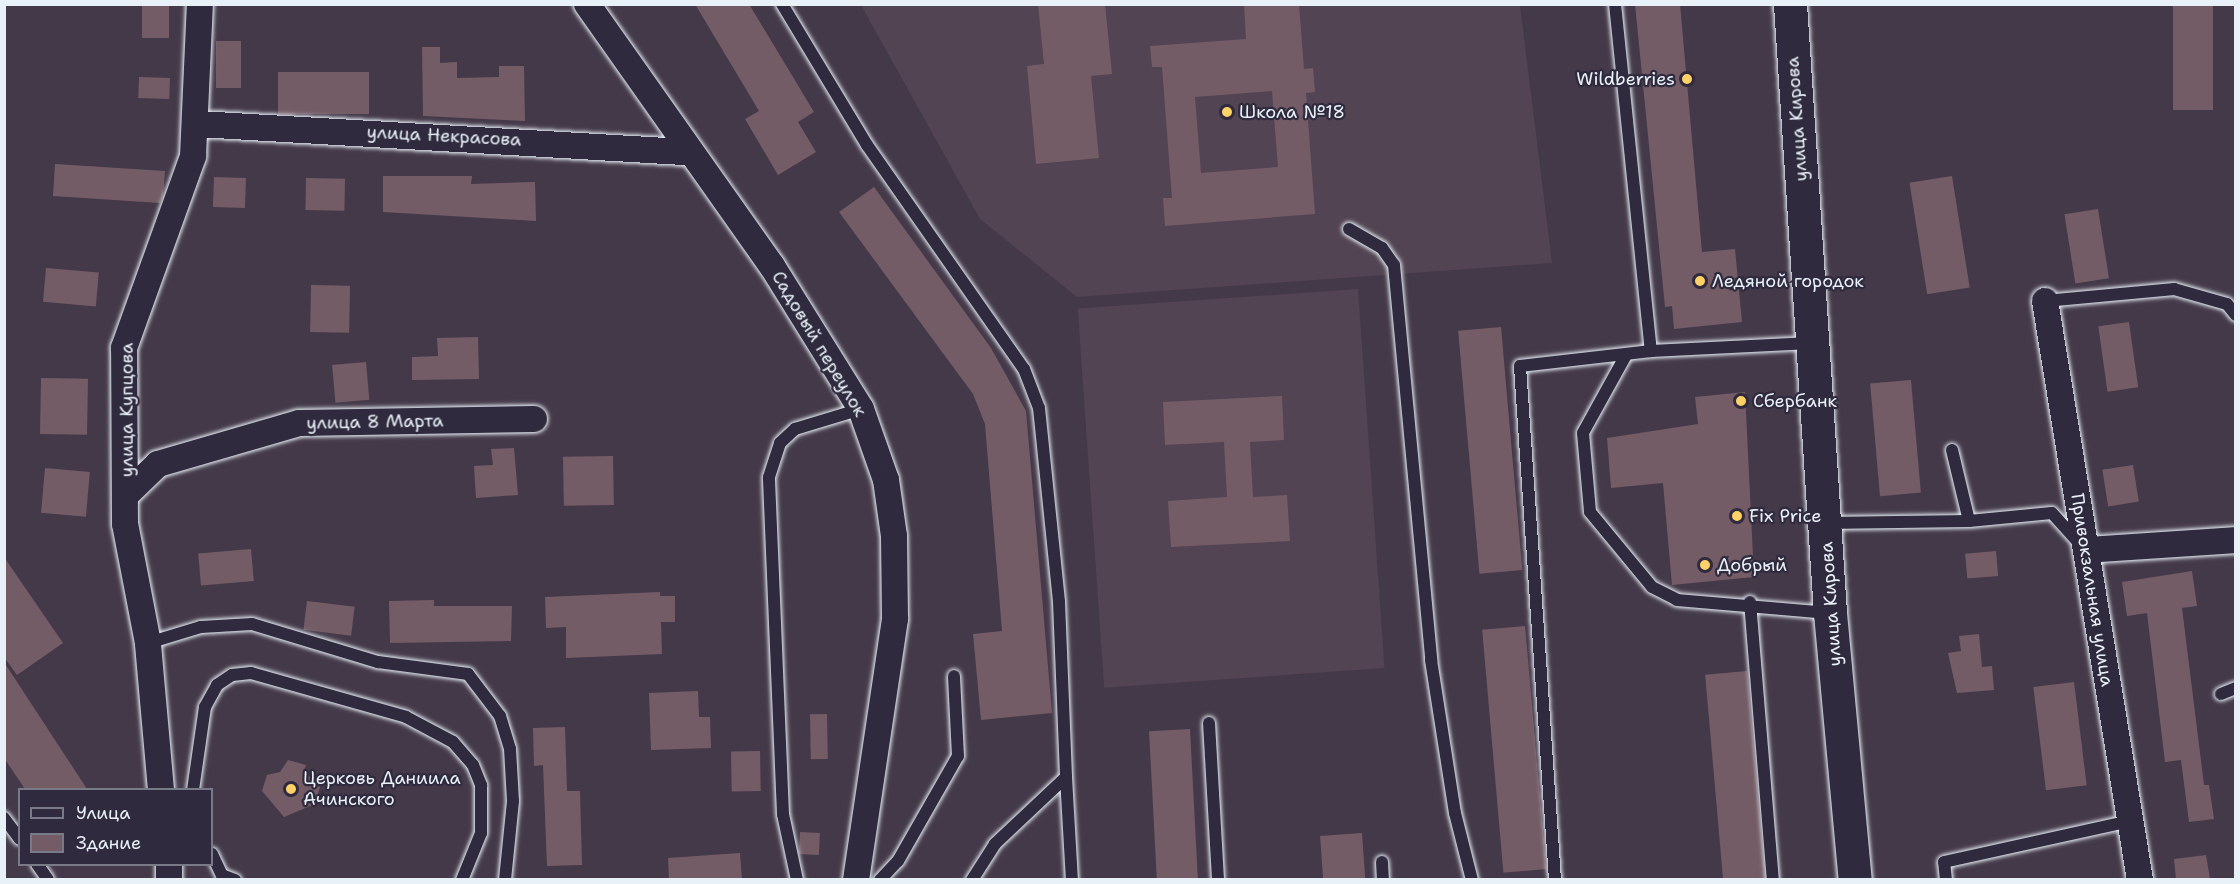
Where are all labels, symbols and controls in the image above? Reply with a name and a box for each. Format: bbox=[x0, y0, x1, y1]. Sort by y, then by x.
street label: улица Кирова bbox=[1782, 56, 1812, 182]
place label: Wildberries bbox=[1576, 68, 1675, 90]
marker: Wildberries bbox=[1680, 72, 1694, 86]
place label: Школа №18 bbox=[1239, 101, 1345, 123]
marker: Школа №18 bbox=[1220, 105, 1234, 119]
street label: улица Некрасова bbox=[366, 121, 522, 151]
street label: Садовый переулок bbox=[767, 267, 871, 421]
place label: Ледяной городок bbox=[1712, 270, 1864, 292]
marker: Ледяной городок bbox=[1693, 274, 1707, 288]
street label: улица Купцова bbox=[116, 343, 138, 477]
place label: Сбербанк bbox=[1753, 390, 1837, 412]
marker: Сбербанк bbox=[1734, 394, 1748, 408]
street label: улица 8 Марта bbox=[306, 410, 444, 434]
street label: Привокзальная улица bbox=[2066, 492, 2118, 688]
place label: Fix Price bbox=[1749, 505, 1821, 527]
marker: Fix Price bbox=[1730, 509, 1744, 523]
street label: улица Кирова bbox=[1816, 541, 1846, 667]
place label: Добрый bbox=[1717, 554, 1787, 576]
marker: Добрый bbox=[1698, 558, 1712, 572]
place label: Церковь Даниила Ачинского bbox=[303, 768, 461, 810]
marker: Церковь Даниила Ачинского bbox=[284, 782, 298, 796]
legend bbox=[18, 788, 213, 866]
text: Улица bbox=[76, 801, 130, 825]
text: Здание bbox=[76, 831, 141, 855]

